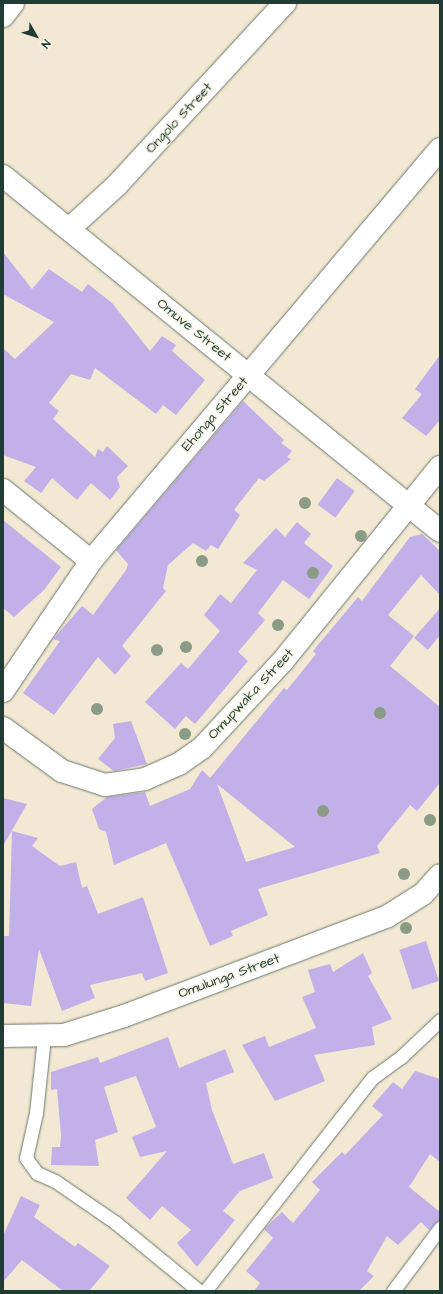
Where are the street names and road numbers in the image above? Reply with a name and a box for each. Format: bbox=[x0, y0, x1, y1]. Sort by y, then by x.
street label: Ongolo Street bbox=[142, 79, 216, 157]
street label: Omuve Street bbox=[153, 295, 235, 365]
street label: Ehonga Street bbox=[178, 373, 252, 455]
street label: Omupwaka Street bbox=[205, 645, 297, 743]
street label: Omulunga Street bbox=[176, 950, 282, 1002]

